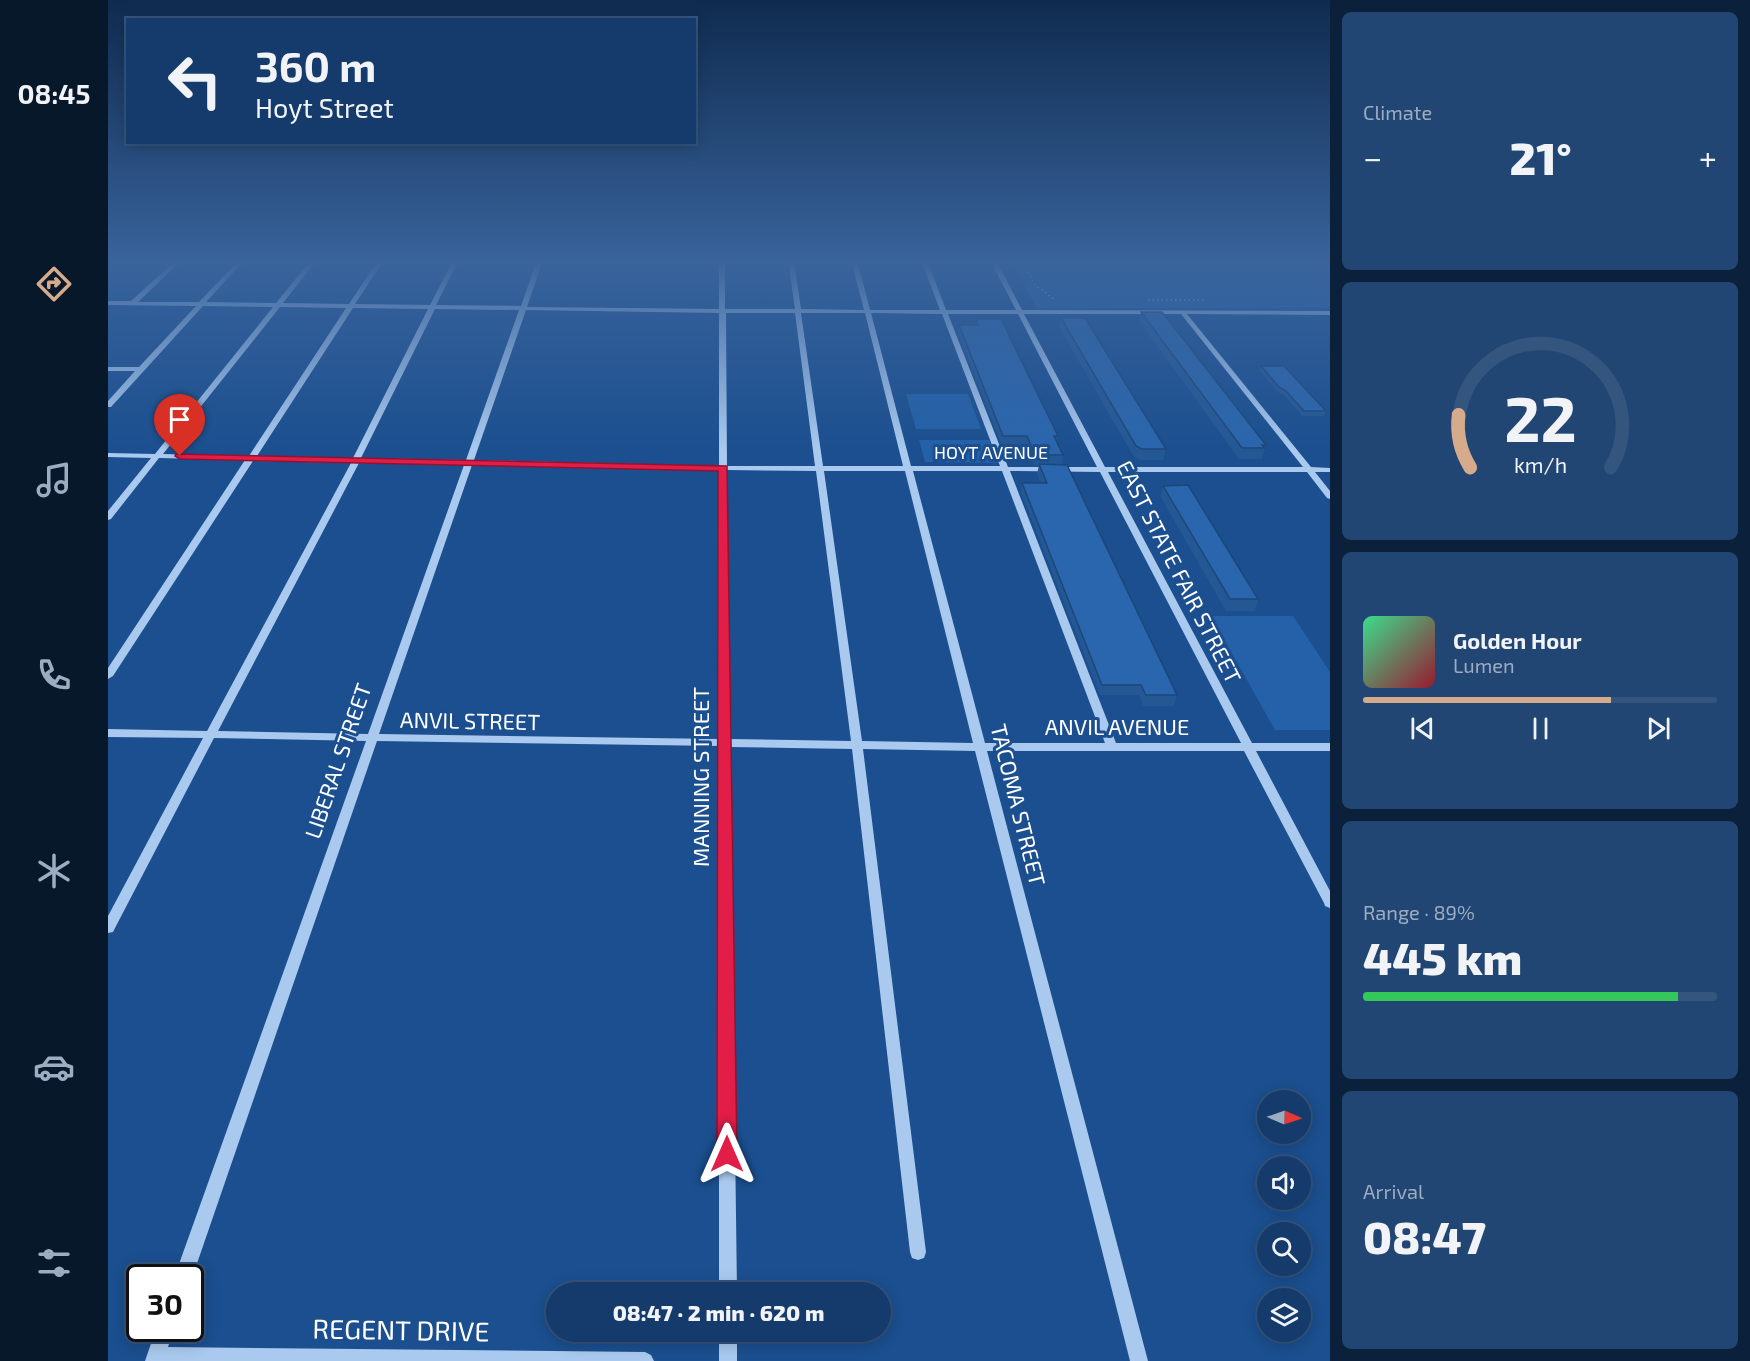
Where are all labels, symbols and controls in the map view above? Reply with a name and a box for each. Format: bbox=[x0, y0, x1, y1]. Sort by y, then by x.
text: 360 m bbox=[255, 40, 376, 90]
icon: left bbox=[156, 42, 234, 120]
text: 08:45 bbox=[18, 77, 90, 109]
text: Hoyt Street bbox=[255, 91, 394, 123]
text: Climate bbox=[1363, 100, 1432, 124]
text: 21° bbox=[1510, 130, 1572, 184]
text: − bbox=[1363, 137, 1382, 177]
text: + bbox=[1699, 137, 1717, 177]
icon: directions bbox=[33, 263, 75, 305]
text: 22 bbox=[1504, 380, 1576, 455]
pin bbox=[154, 394, 205, 456]
icon: arrive bbox=[163, 403, 196, 436]
street label: HOYT AVENUE bbox=[934, 441, 1048, 463]
text: km/h bbox=[1513, 452, 1567, 477]
street label: EAST STATE FAIR STREET bbox=[1112, 456, 1248, 687]
icon: music bbox=[33, 459, 75, 501]
text: Golden Hour bbox=[1453, 627, 1582, 653]
text: Lumen bbox=[1453, 653, 1515, 677]
icon: phone bbox=[33, 654, 75, 696]
street label: LIBERAL STREET bbox=[298, 680, 376, 842]
street label: MANNING STREET bbox=[687, 687, 713, 867]
street label: ANVIL STREET bbox=[400, 706, 541, 734]
icon: previous bbox=[1406, 712, 1439, 745]
icon: pause bbox=[1524, 712, 1557, 745]
icon: next bbox=[1642, 712, 1675, 745]
street label: ANVIL AVENUE bbox=[1045, 713, 1189, 739]
street label: TACOMA STREET bbox=[986, 721, 1052, 888]
icon: climate bbox=[33, 850, 75, 892]
text: Range · 89% bbox=[1363, 900, 1475, 924]
text: 445 km bbox=[1363, 930, 1522, 984]
icon: car bbox=[33, 1046, 75, 1088]
north arrow bbox=[1257, 1090, 1311, 1144]
map controls bbox=[1257, 1090, 1311, 1342]
position arrow bbox=[695, 1122, 759, 1186]
button: sound bbox=[1257, 1156, 1311, 1210]
text: Arrival bbox=[1363, 1179, 1424, 1203]
text: 08:47 bbox=[1363, 1209, 1486, 1263]
button: search bbox=[1257, 1222, 1311, 1276]
icon: filters bbox=[33, 1242, 75, 1284]
speed limit sign: 30 bbox=[126, 1264, 204, 1342]
button: layers bbox=[1257, 1288, 1311, 1342]
text: 08:47 · 2 min · 620 m bbox=[613, 1299, 824, 1325]
street label: REGENT DRIVE bbox=[312, 1311, 490, 1347]

